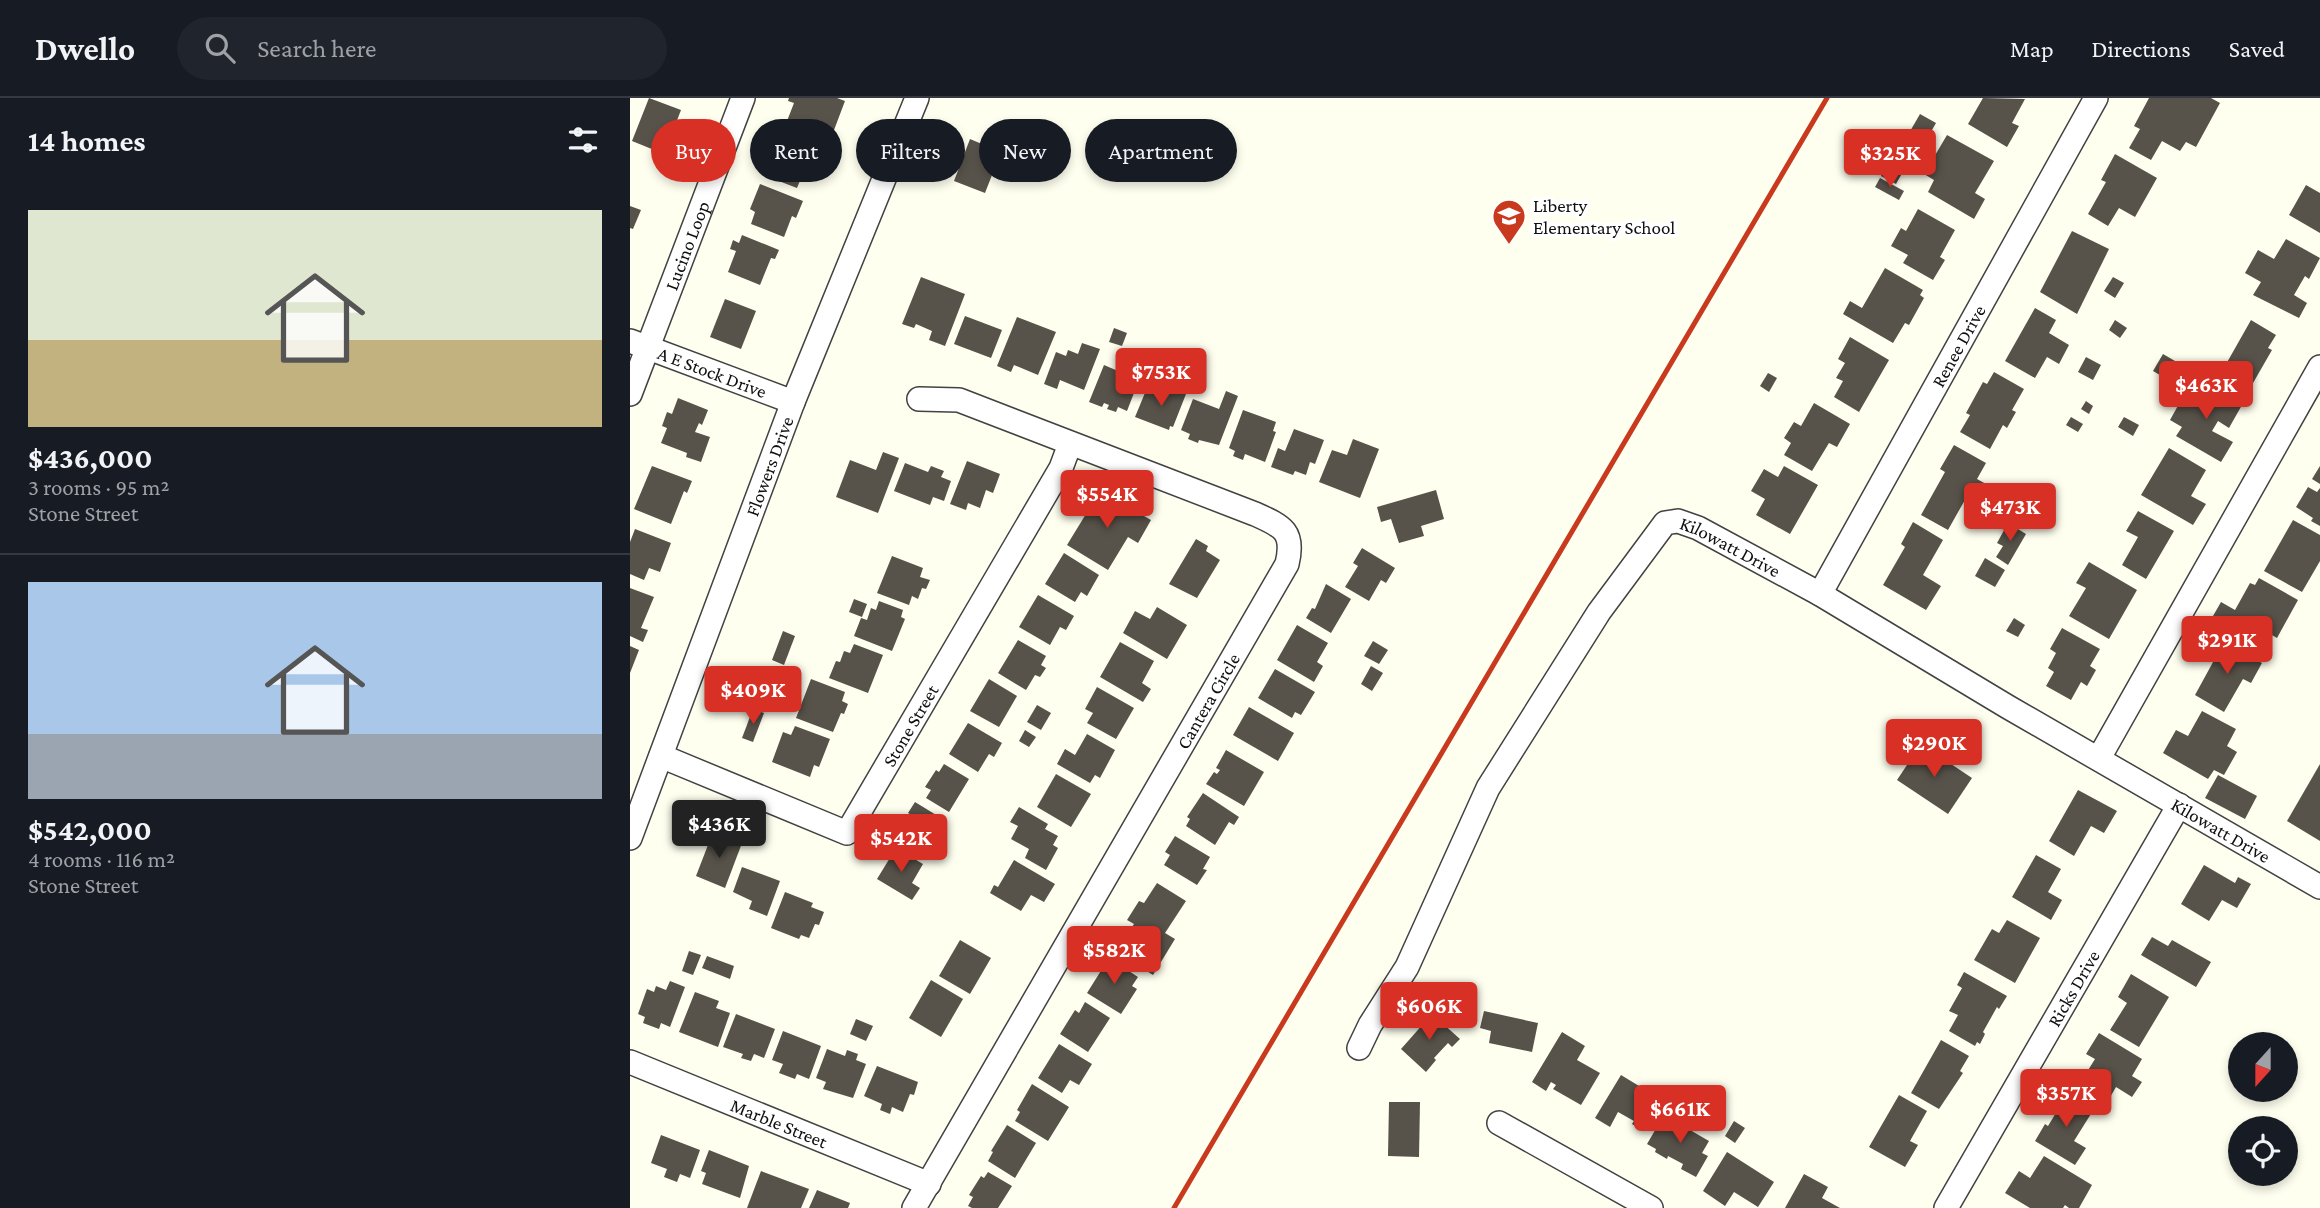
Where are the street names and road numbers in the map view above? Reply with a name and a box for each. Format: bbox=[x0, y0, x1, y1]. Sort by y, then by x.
street label: Lucino Loop bbox=[660, 198, 713, 293]
street label: Renee Drive bbox=[1927, 301, 1989, 390]
street label: A E Stock Drive bbox=[655, 342, 770, 402]
street label: Flowers Drive bbox=[741, 413, 797, 519]
street label: Kilowatt Drive bbox=[1677, 512, 1784, 581]
street label: Cantera Circle bbox=[1172, 649, 1244, 753]
street label: Stone Street bbox=[878, 680, 943, 770]
street label: Kilowatt Drive bbox=[2168, 793, 2274, 867]
street label: Ricks Drive bbox=[2043, 946, 2103, 1030]
street label: Marble Street bbox=[728, 1094, 831, 1152]

